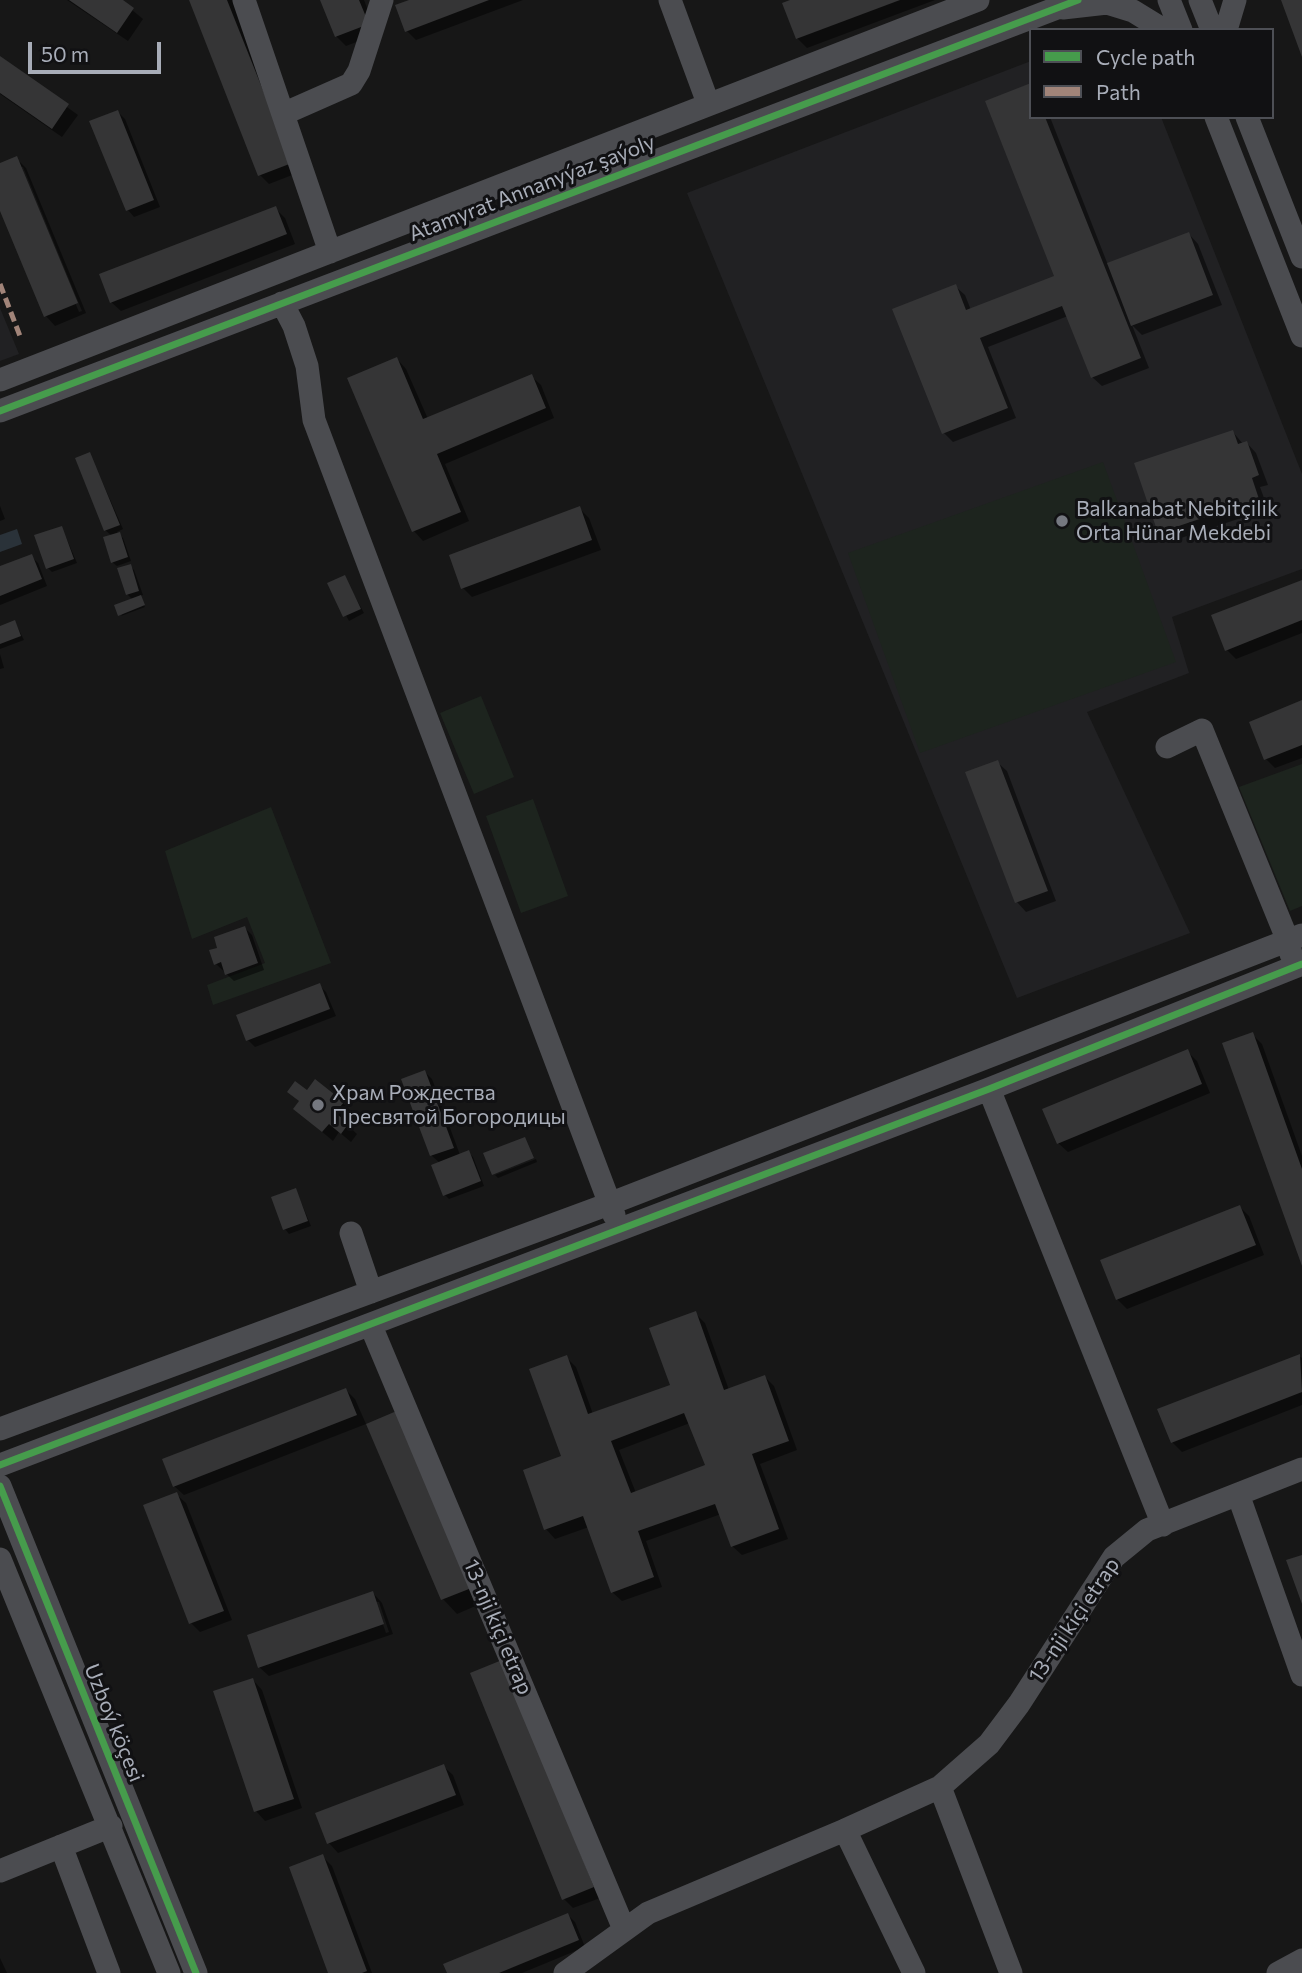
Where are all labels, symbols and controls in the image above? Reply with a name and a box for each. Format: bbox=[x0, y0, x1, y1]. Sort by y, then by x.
scale bar bbox=[32, 28, 164, 72]
legend bbox=[1029, 28, 1274, 119]
text: 50 m bbox=[41, 41, 89, 66]
text: Cycle path bbox=[1096, 44, 1195, 69]
text: Path bbox=[1096, 79, 1141, 104]
street label: Atamyrat Annanyýaz şaýoly bbox=[405, 129, 659, 247]
place label: Balkanabat Nebitçilik Orta Hünar Mekdebi bbox=[1076, 496, 1278, 546]
marker: Balkanabat Nebitçilik Orta Hünar Mekdebi bbox=[1054, 513, 1070, 529]
place label: Храм Рождества Пресвятой Богородицы bbox=[332, 1080, 566, 1130]
marker: Храм Рождества Пресвятой Богородицы bbox=[310, 1097, 326, 1113]
street label: 13-nji kiçi etrap bbox=[1023, 1553, 1125, 1687]
street label: 13-nji kiçi etrap bbox=[458, 1556, 538, 1698]
street label: Uzboý köçesi bbox=[79, 1660, 149, 1786]

